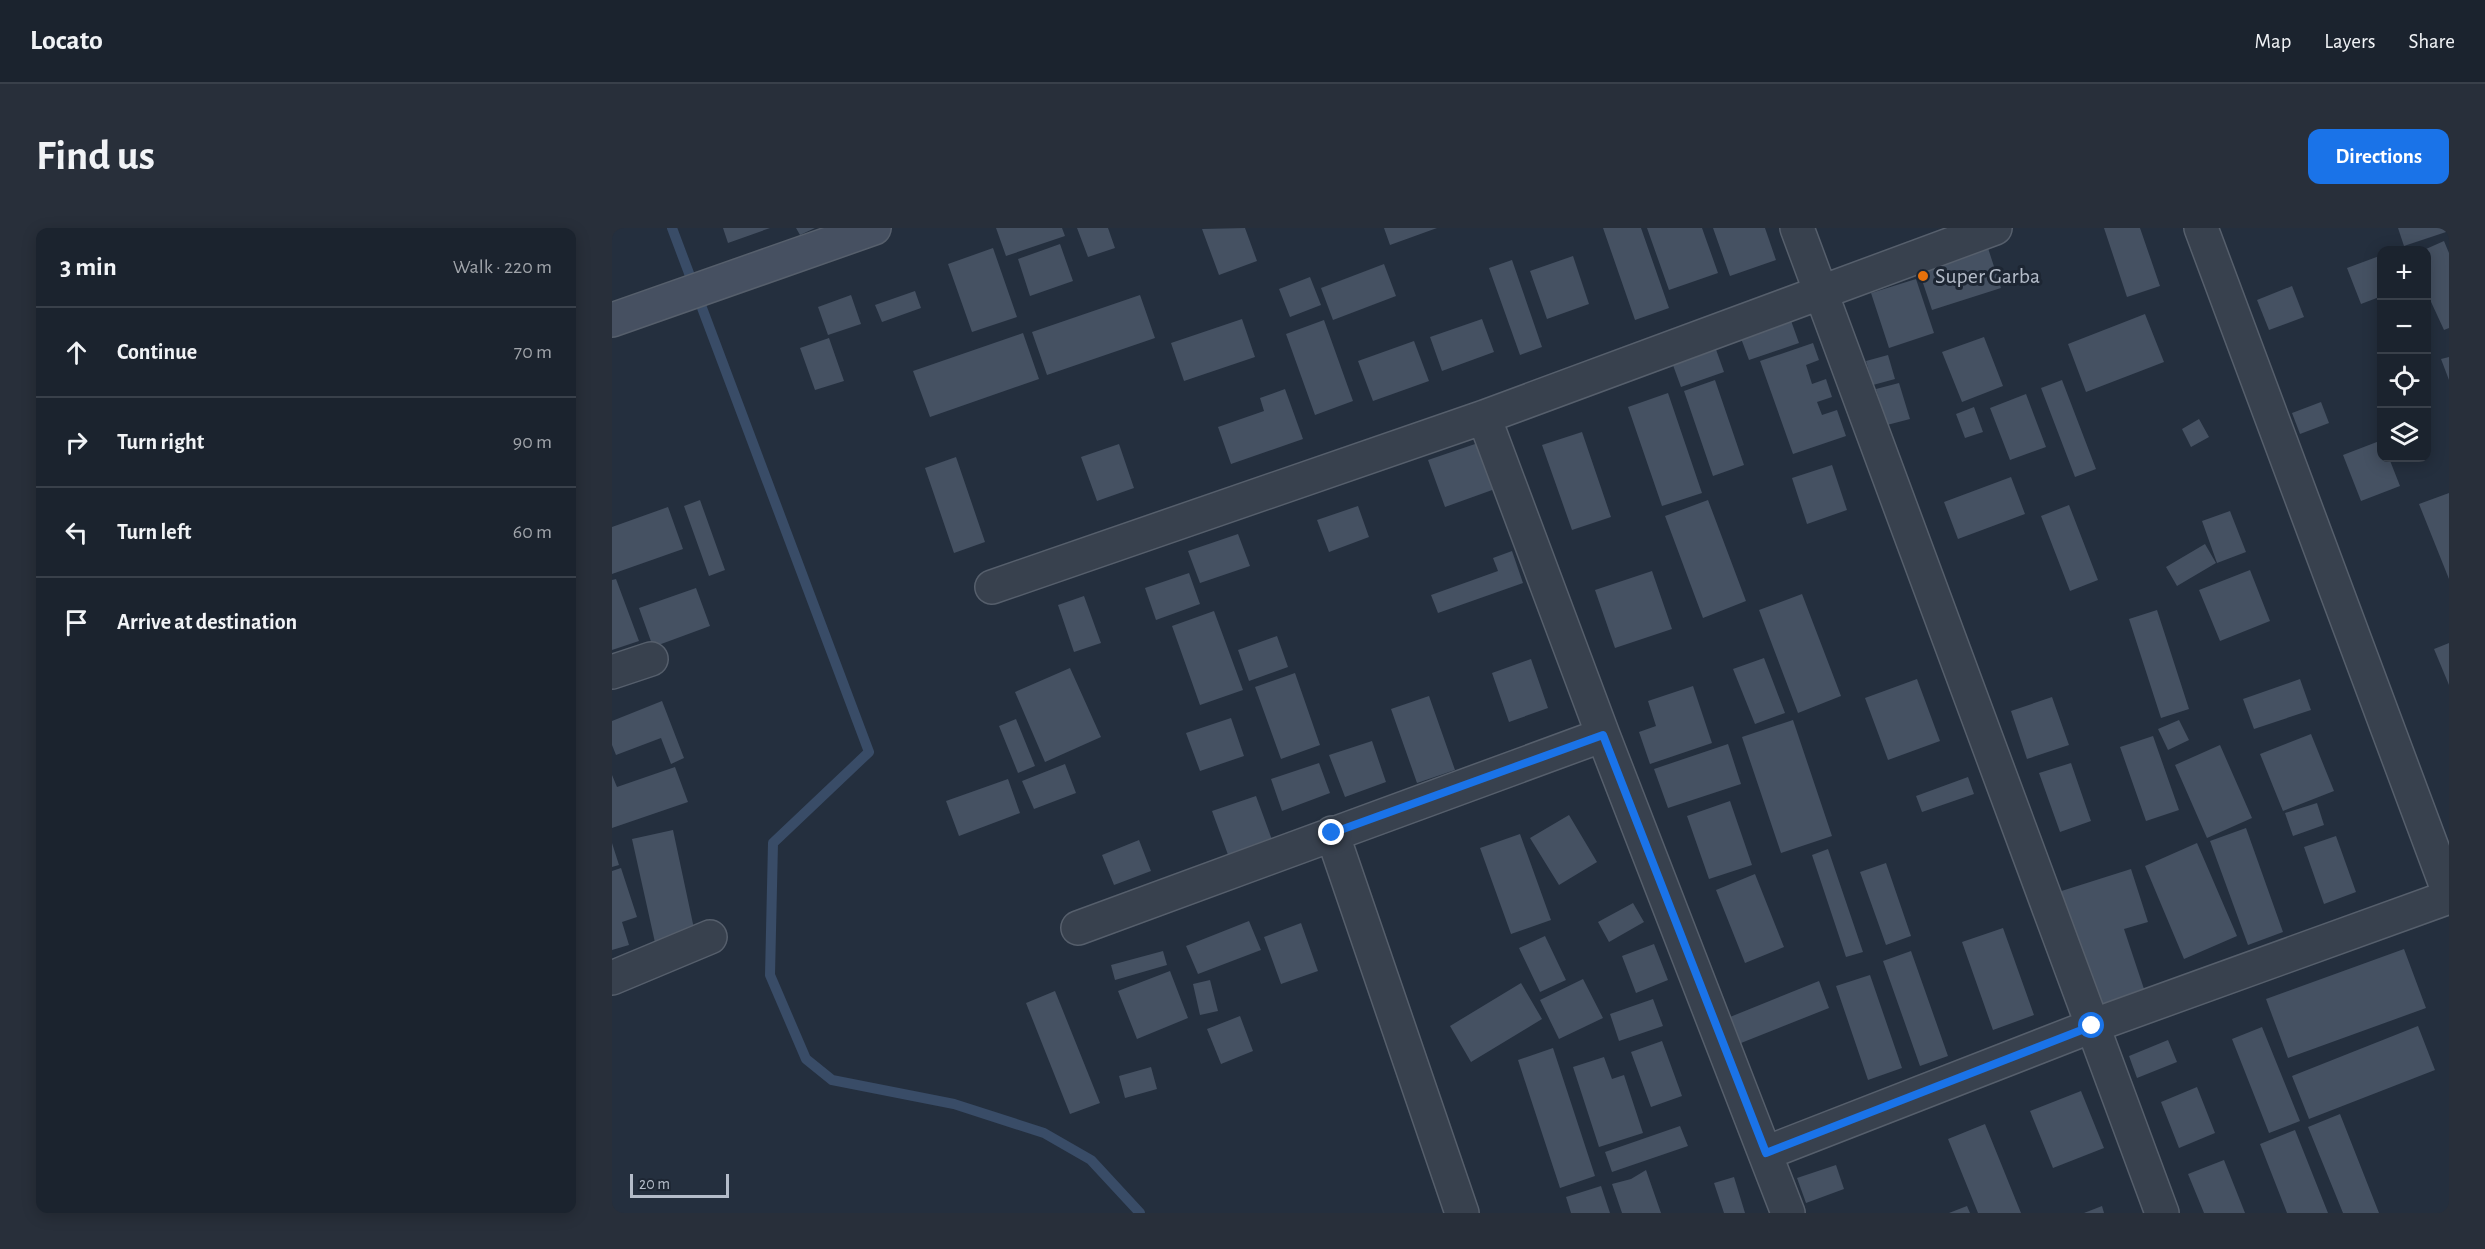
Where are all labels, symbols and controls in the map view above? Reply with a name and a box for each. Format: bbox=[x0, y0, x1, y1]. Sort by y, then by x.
text: Locato bbox=[30, 27, 103, 55]
text: Map bbox=[2255, 31, 2291, 52]
text: Layers bbox=[2324, 31, 2375, 52]
text: Share bbox=[2408, 31, 2455, 52]
button: Directions bbox=[2308, 129, 2449, 184]
text: Find us bbox=[36, 135, 155, 177]
map controls bbox=[2377, 246, 2431, 462]
button: + bbox=[2377, 246, 2431, 300]
text: 3 min bbox=[60, 254, 117, 280]
text: Walk · 220 m bbox=[453, 257, 552, 277]
place label: Super Garba bbox=[1935, 265, 2040, 287]
marker: Super Garba bbox=[1916, 269, 1930, 283]
button: − bbox=[2377, 300, 2431, 354]
icon: ahead bbox=[60, 336, 93, 369]
text: Continue bbox=[117, 341, 197, 363]
text: 70 m bbox=[514, 342, 552, 362]
button: locate bbox=[2377, 354, 2431, 408]
button: layers bbox=[2377, 408, 2431, 462]
icon: right bbox=[60, 426, 93, 459]
text: Turn right bbox=[117, 431, 204, 453]
text: 90 m bbox=[513, 432, 552, 452]
icon: left bbox=[60, 516, 93, 549]
text: Turn left bbox=[117, 521, 191, 543]
text: 60 m bbox=[513, 522, 552, 542]
icon: arrive bbox=[60, 606, 93, 639]
text: Arrive at destination bbox=[117, 611, 297, 633]
route end bbox=[1318, 819, 1344, 845]
route start bbox=[2078, 1012, 2104, 1038]
scale bar bbox=[630, 1171, 729, 1198]
text: 20 m bbox=[639, 1176, 670, 1192]

